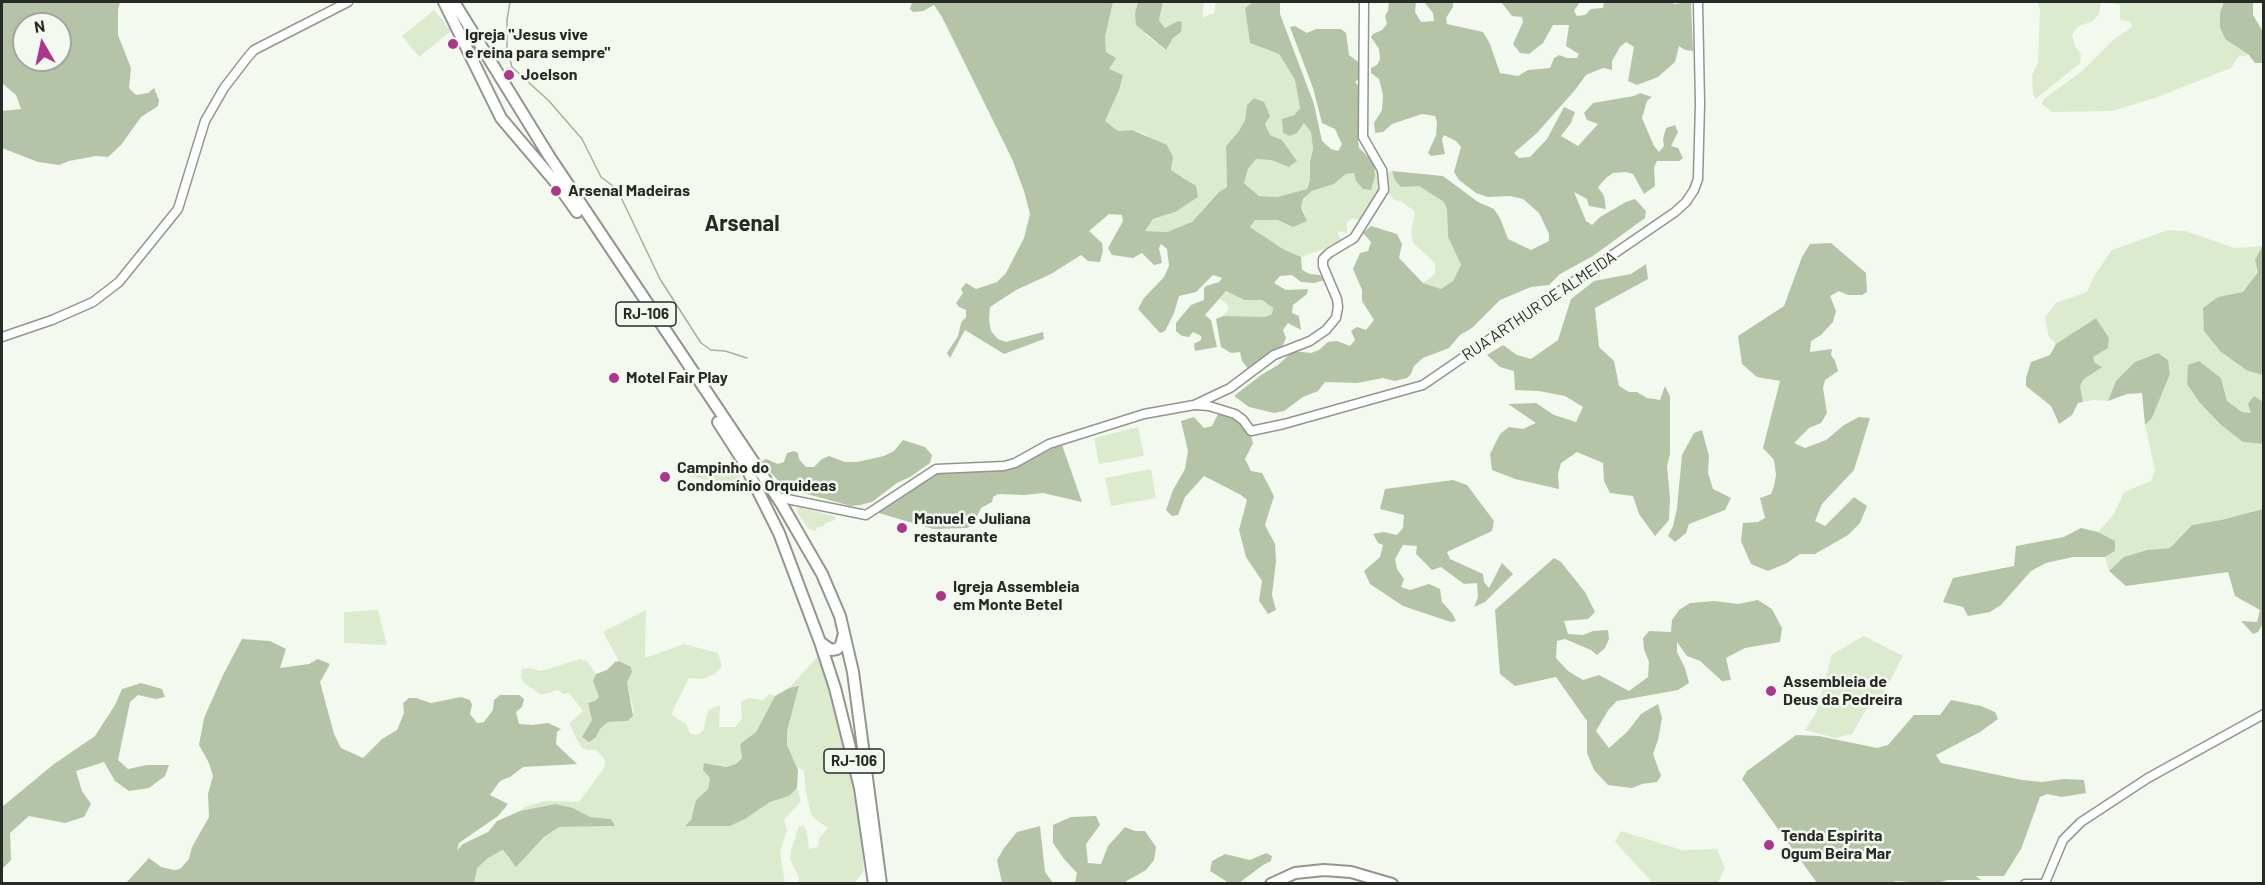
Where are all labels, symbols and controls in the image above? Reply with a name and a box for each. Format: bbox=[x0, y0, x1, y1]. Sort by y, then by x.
north arrow bbox=[12, 12, 72, 72]
text: N bbox=[33, 15, 46, 36]
place label: Igreja "Jesus vive e reina para sempre" bbox=[465, 25, 610, 63]
marker: Igreja "Jesus vive e reina para sempre" bbox=[446, 37, 460, 51]
place label: Joelson bbox=[521, 65, 578, 85]
marker: Joelson bbox=[502, 68, 516, 82]
place label: Arsenal Madeiras bbox=[568, 181, 690, 201]
marker: Arsenal Madeiras bbox=[549, 184, 563, 198]
district label: Arsenal bbox=[704, 211, 780, 237]
street label: RUA ARTHUR DE ALMEIDA bbox=[1458, 247, 1620, 365]
road number: RJ-106 bbox=[616, 302, 676, 326]
place label: Motel Fair Play bbox=[626, 368, 728, 388]
marker: Motel Fair Play bbox=[607, 371, 621, 385]
place label: Campinho do Condomínio Orquideas bbox=[677, 458, 836, 496]
marker: Campinho do Condomínio Orquideas bbox=[658, 470, 672, 484]
place label: Manuel e Juliana restaurante bbox=[914, 509, 1031, 547]
marker: Manuel e Juliana restaurante bbox=[895, 521, 909, 535]
place label: Igreja Assembleia em Monte Betel bbox=[953, 577, 1079, 615]
marker: Igreja Assembleia em Monte Betel bbox=[934, 589, 948, 603]
place label: Assembleia de Deus da Pedreira bbox=[1783, 672, 1902, 710]
marker: Assembleia de Deus da Pedreira bbox=[1764, 684, 1778, 698]
road number: RJ-106 bbox=[824, 749, 884, 773]
place label: Tenda Espirita Ogum Beira Mar bbox=[1781, 826, 1891, 864]
marker: Tenda Espirita Ogum Beira Mar bbox=[1762, 838, 1776, 852]

